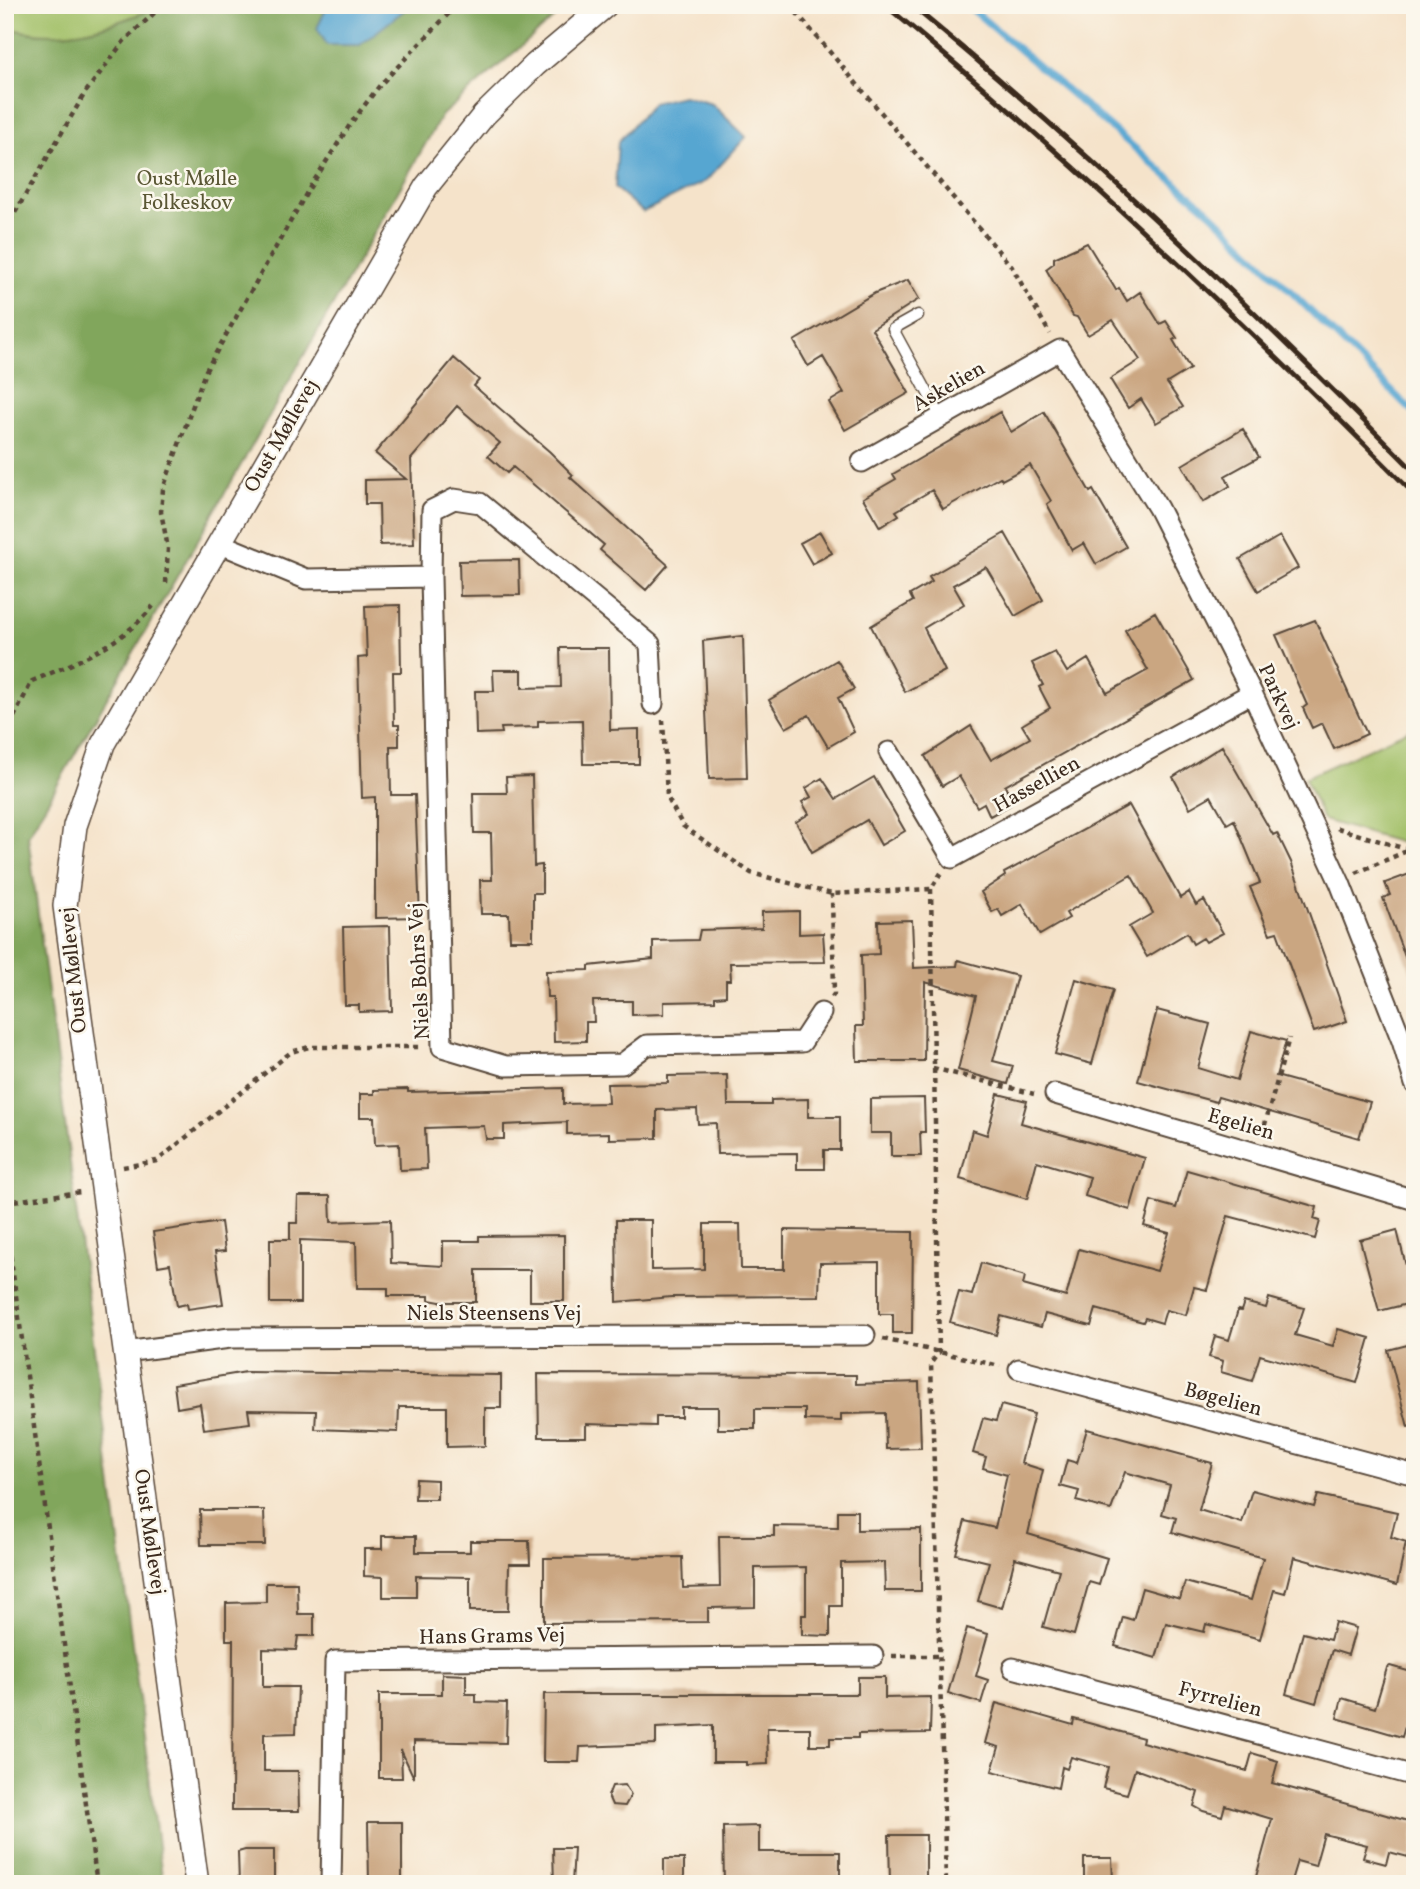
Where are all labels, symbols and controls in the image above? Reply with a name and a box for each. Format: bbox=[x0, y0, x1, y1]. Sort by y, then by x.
park label: Oust Mølle Folkeskov bbox=[137, 165, 237, 218]
street label: Askelien bbox=[907, 354, 991, 420]
street label: Oust Møllevej bbox=[238, 374, 326, 498]
street label: Parkvej bbox=[1250, 659, 1306, 735]
street label: Hassellien bbox=[988, 749, 1086, 821]
street label: Niels Bohrs Vej bbox=[402, 902, 438, 1040]
street label: Oust Møllevej bbox=[53, 905, 95, 1035]
street label: Egelien bbox=[1204, 1102, 1278, 1148]
street label: Niels Steensens Vej bbox=[407, 1300, 581, 1329]
street label: Bøgelien bbox=[1181, 1376, 1265, 1424]
street label: Oust Møllevej bbox=[126, 1467, 172, 1597]
street label: Hans Grams Vej bbox=[419, 1621, 565, 1653]
street label: Fyrrelien bbox=[1175, 1675, 1265, 1725]

